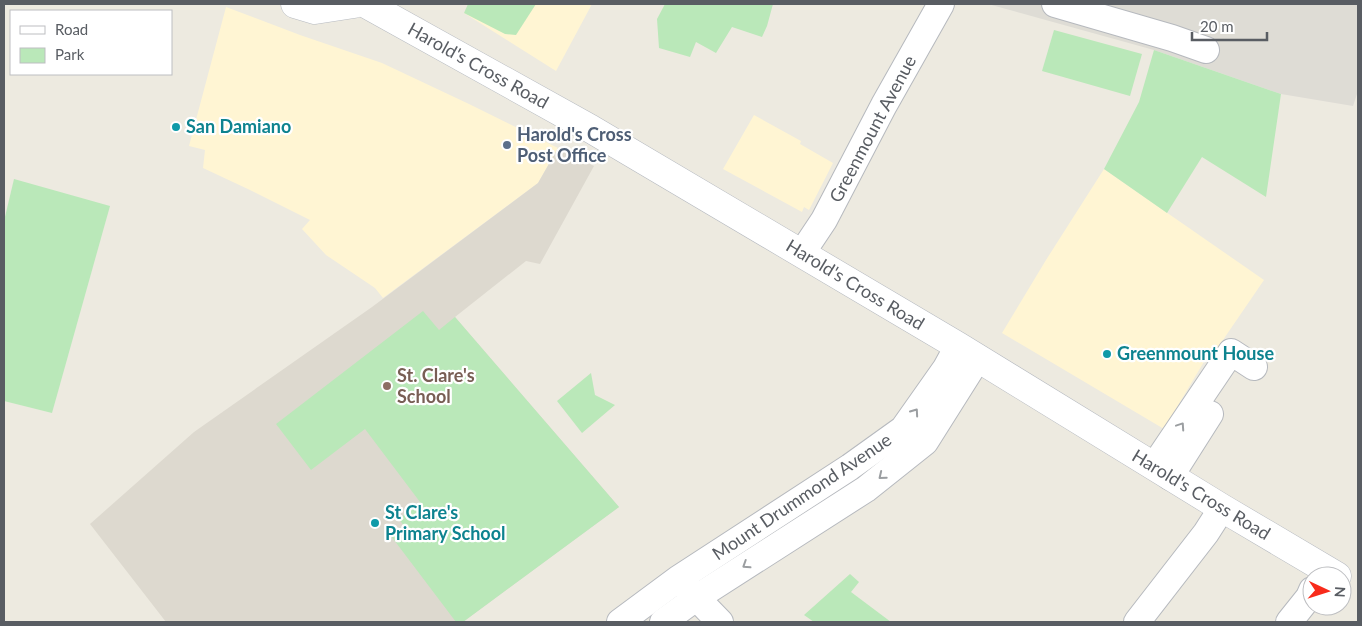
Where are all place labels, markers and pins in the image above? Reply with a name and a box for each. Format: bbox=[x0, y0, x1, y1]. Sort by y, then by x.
place label: San Damiano bbox=[186, 115, 291, 137]
marker: San Damiano bbox=[170, 121, 182, 133]
place label: Harold's Cross Post Office bbox=[517, 123, 632, 166]
marker: Harold's Cross Post Office bbox=[501, 139, 513, 151]
place label: Greenmount House bbox=[1117, 342, 1274, 364]
marker: Greenmount House bbox=[1101, 348, 1113, 360]
place label: St. Clare's School bbox=[397, 364, 475, 407]
marker: St. Clare's School bbox=[381, 380, 393, 392]
place label: St Clare's Primary School bbox=[385, 501, 505, 544]
marker: St Clare's Primary School bbox=[369, 517, 381, 529]

